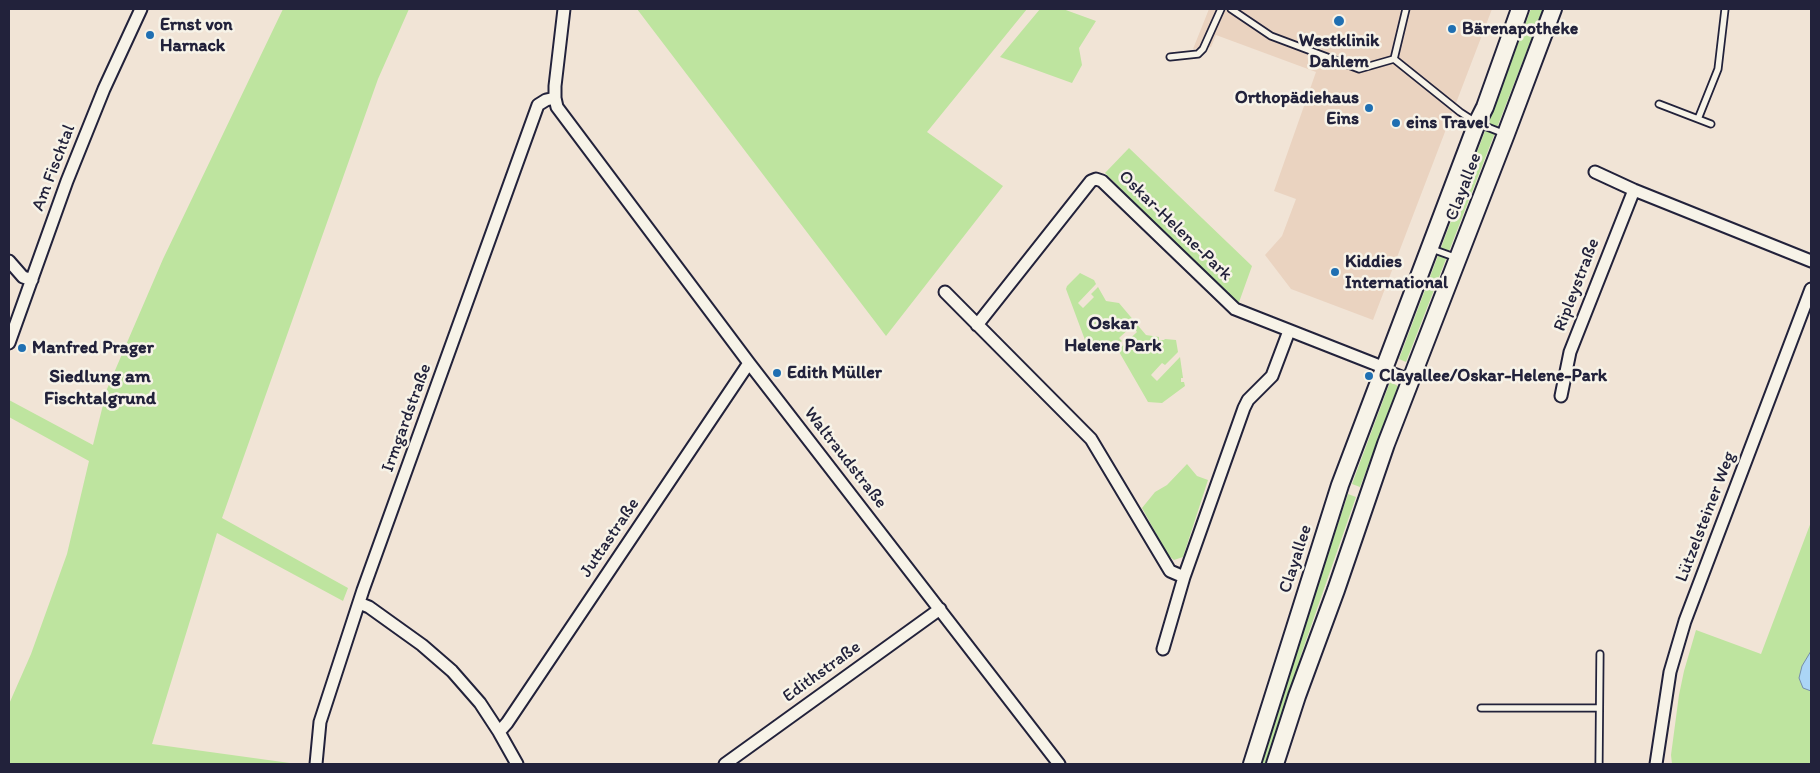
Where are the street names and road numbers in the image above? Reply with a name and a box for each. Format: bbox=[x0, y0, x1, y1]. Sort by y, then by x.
street label: Am Fischtal bbox=[28, 122, 80, 214]
street label: Clayallee bbox=[1441, 150, 1487, 224]
street label: Oskar-Helene-Park bbox=[1114, 166, 1236, 286]
street label: Ripleystraße bbox=[1549, 235, 1605, 335]
street label: Irmgardstraße bbox=[377, 361, 437, 475]
street label: Waltraudstraße bbox=[799, 403, 891, 513]
street label: Lützelsteiner Weg bbox=[1671, 449, 1741, 585]
street label: Juttastraße bbox=[576, 494, 644, 582]
street label: Clayallee bbox=[1275, 522, 1317, 596]
street label: Edithstraße bbox=[779, 636, 865, 708]

